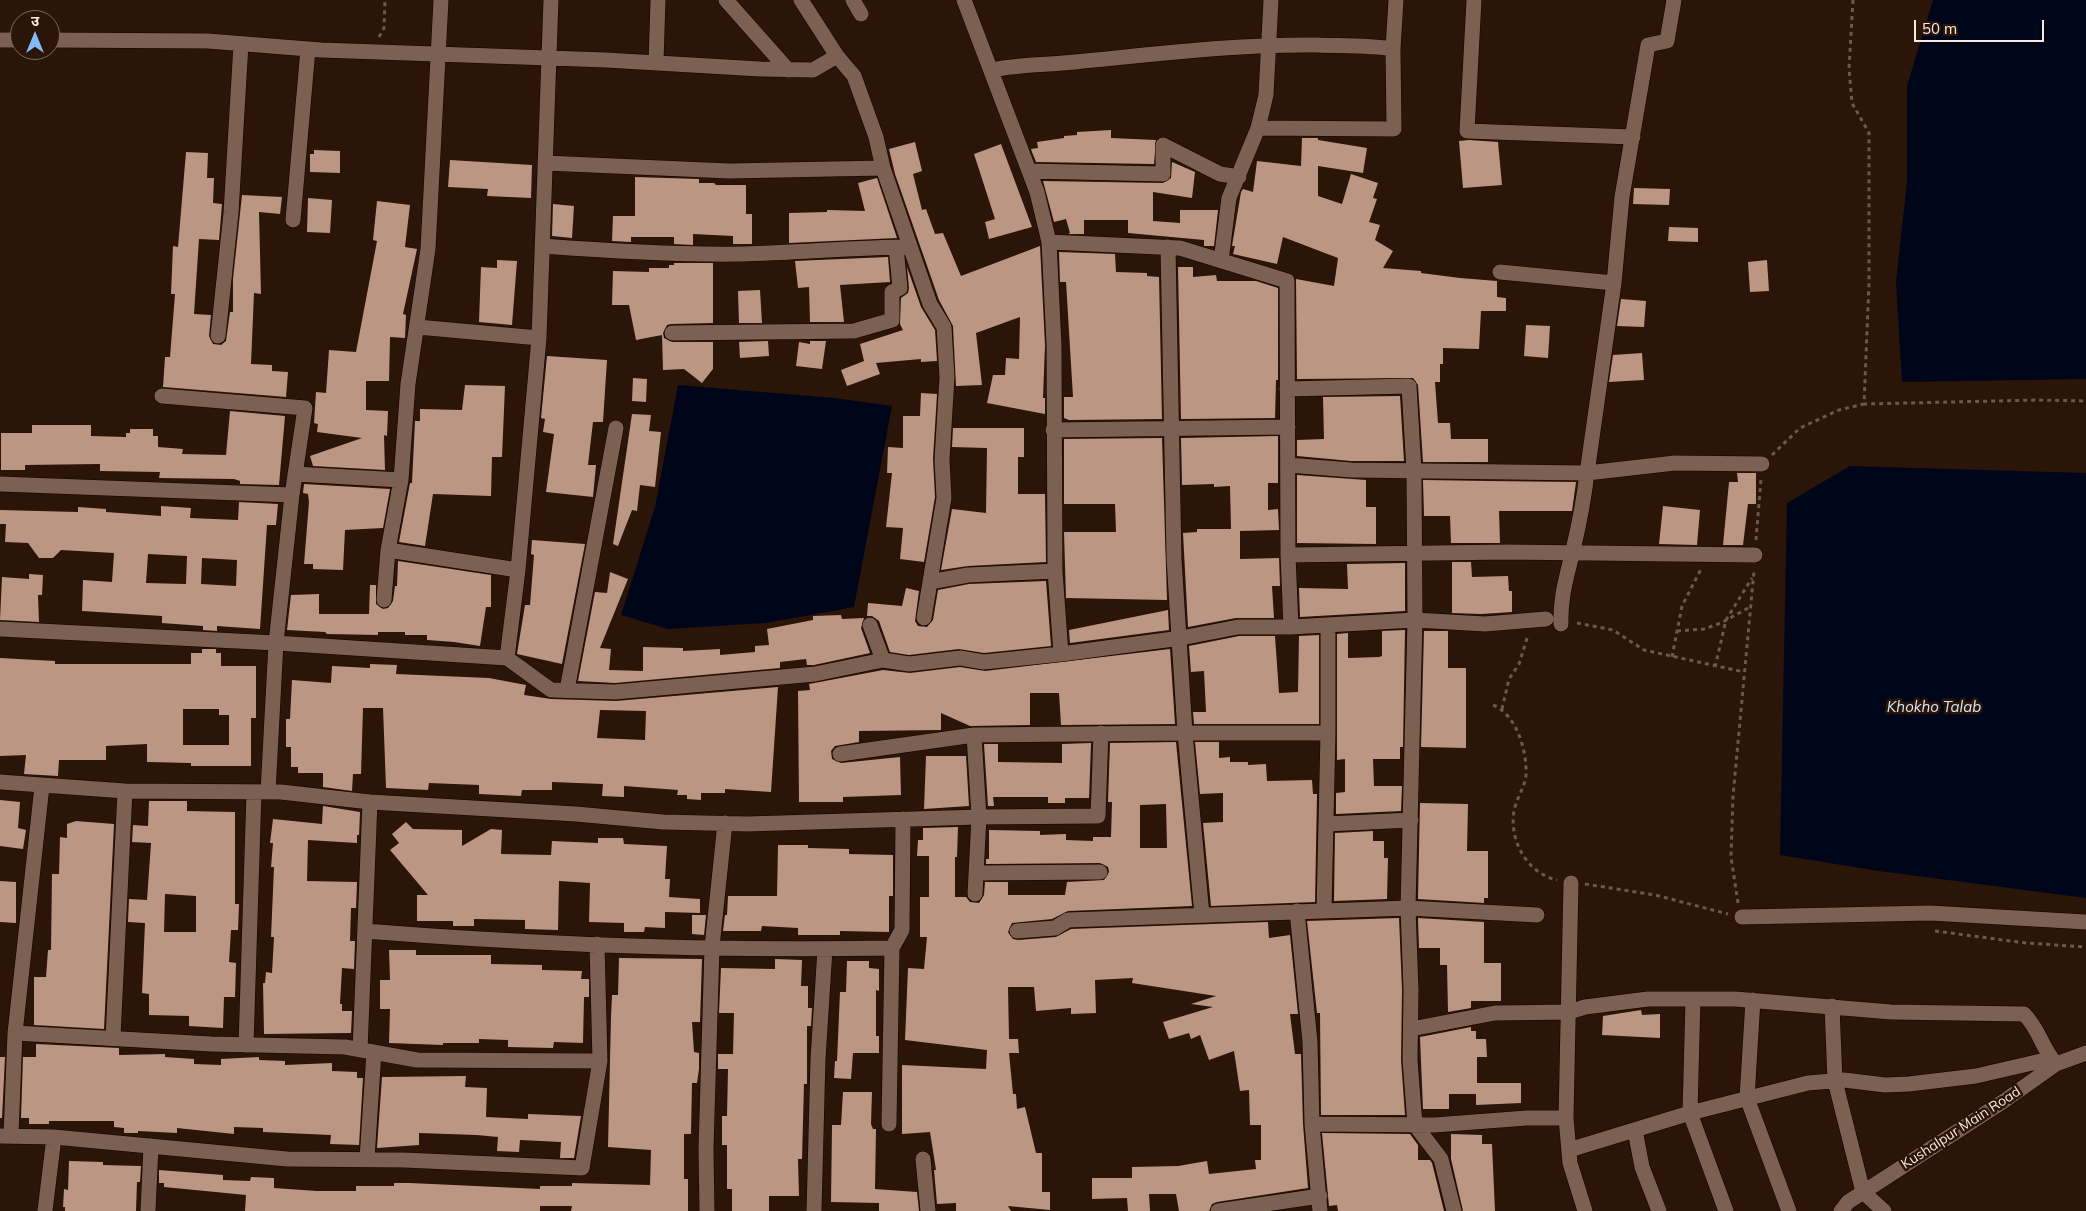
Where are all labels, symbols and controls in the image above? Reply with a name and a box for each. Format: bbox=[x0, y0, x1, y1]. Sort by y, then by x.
north arrow bbox=[10, 10, 60, 60]
scale bar bbox=[1916, 10, 2046, 42]
text: उ bbox=[31, 12, 39, 30]
text: 50 m bbox=[1922, 19, 1957, 38]
water label: Khokho Talab bbox=[1887, 698, 1981, 716]
street label: Kushalpur Main Road bbox=[1898, 1083, 2024, 1173]

